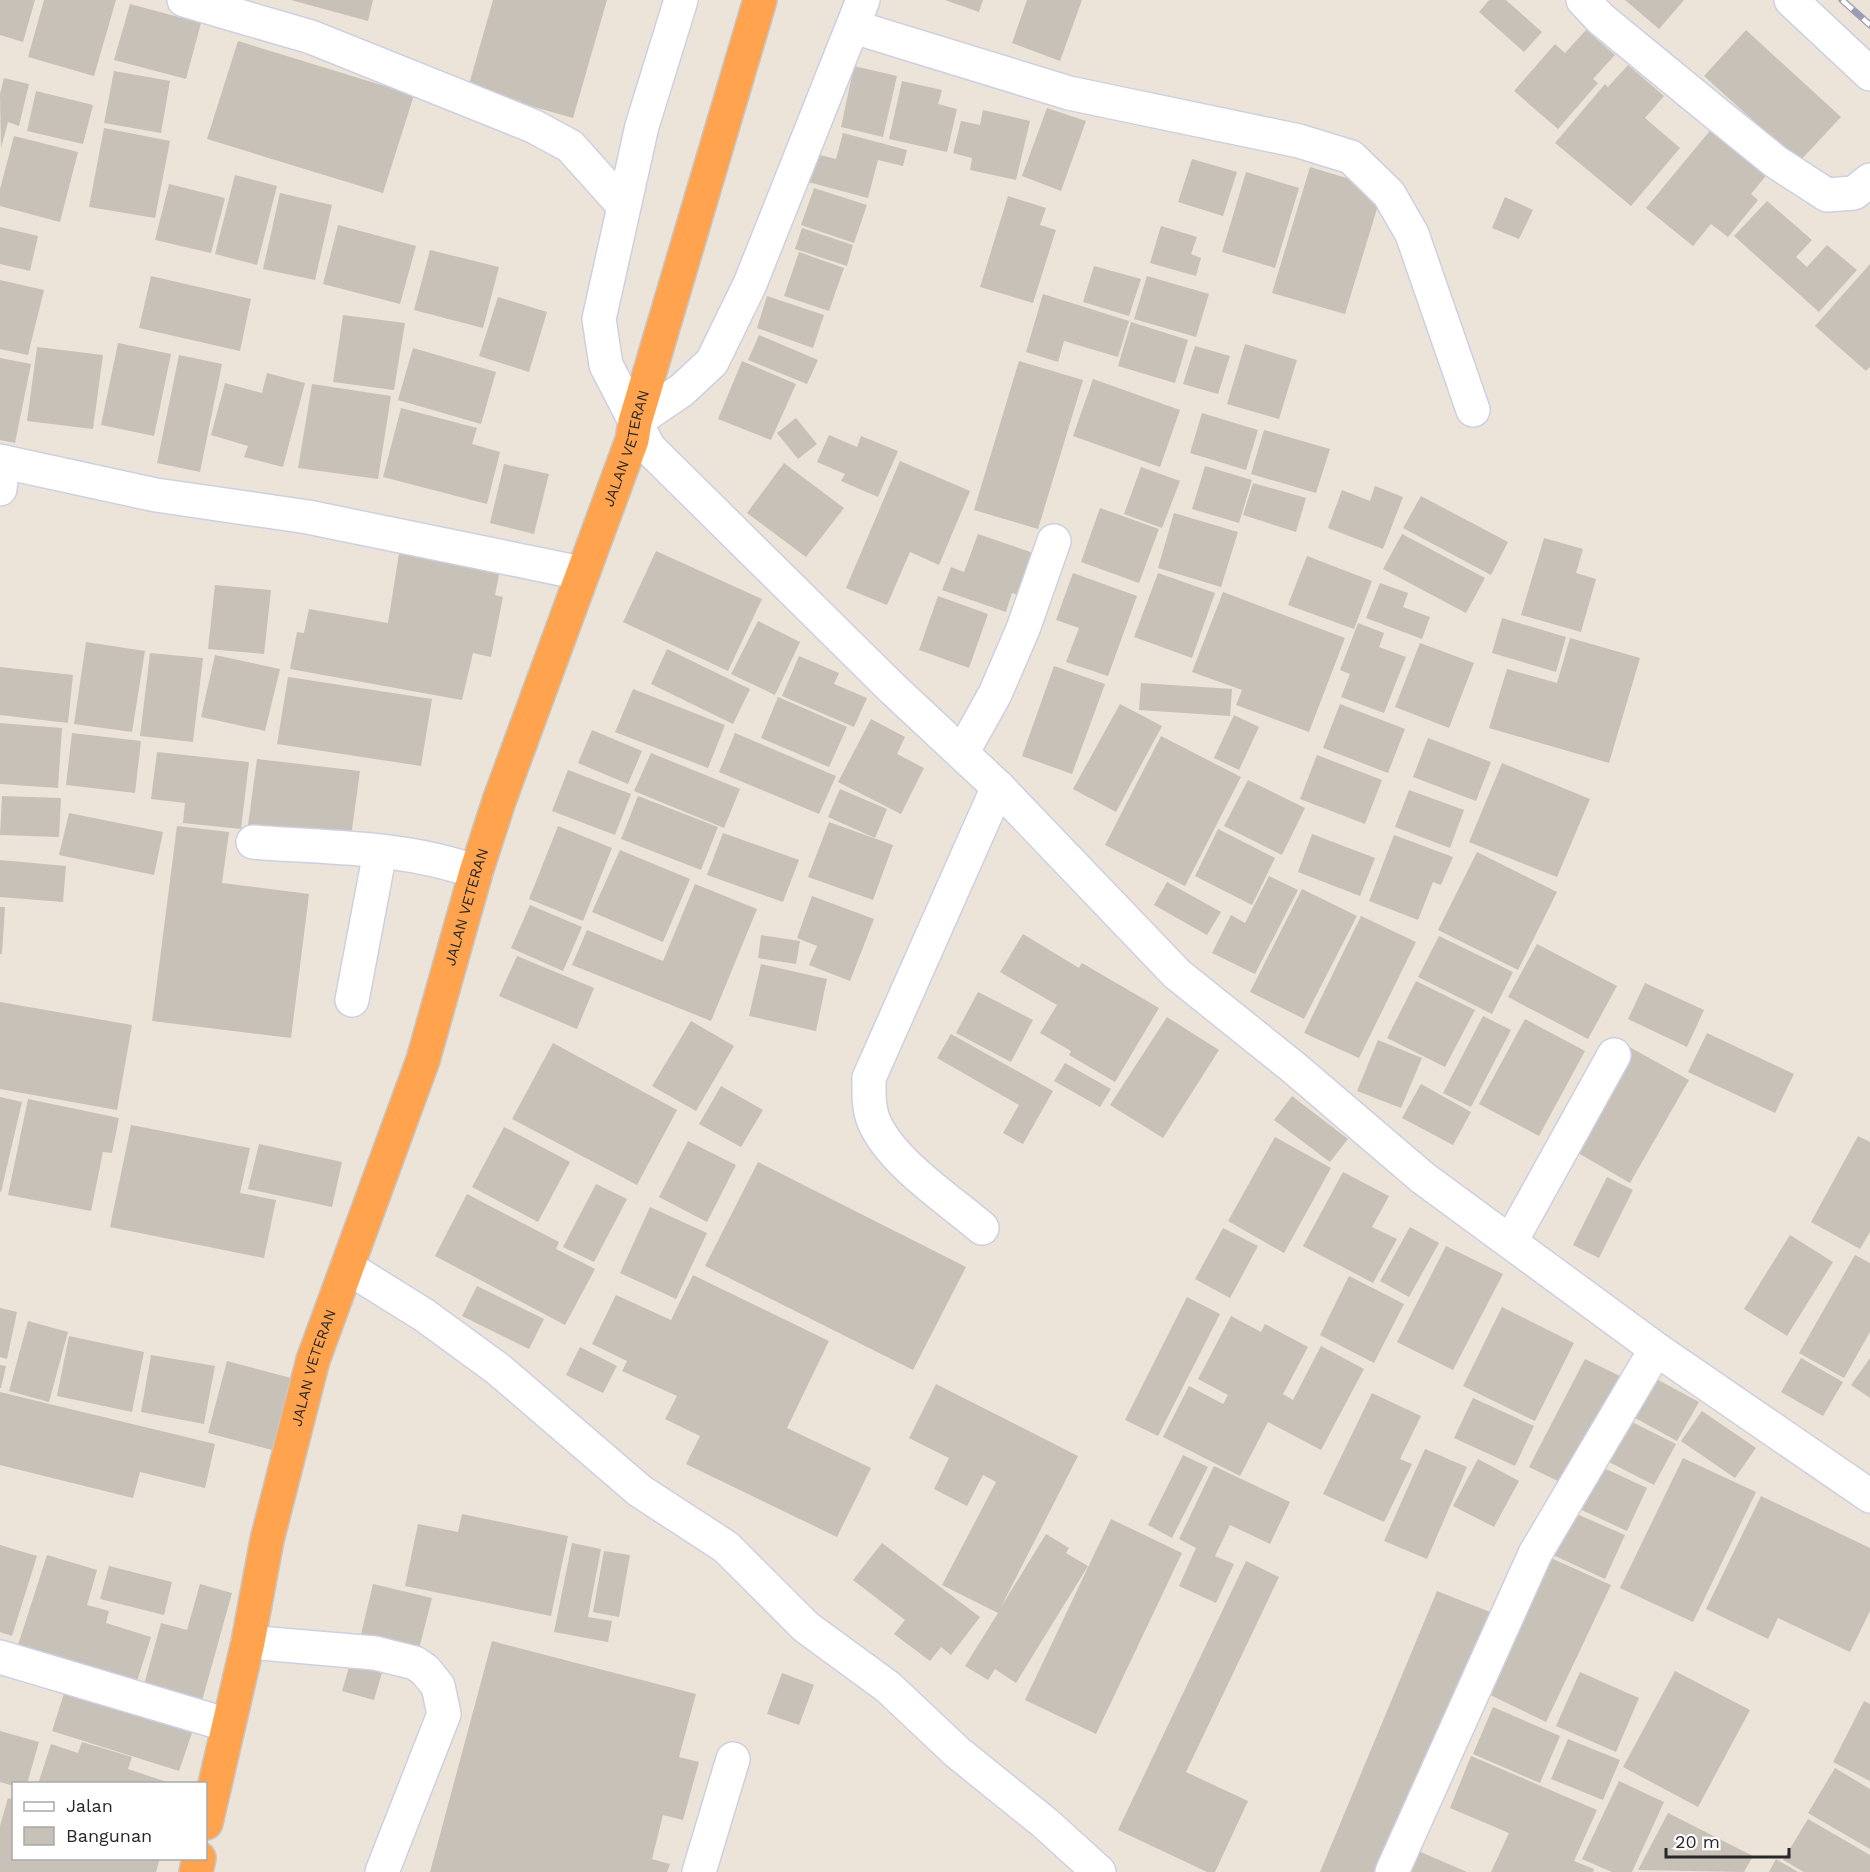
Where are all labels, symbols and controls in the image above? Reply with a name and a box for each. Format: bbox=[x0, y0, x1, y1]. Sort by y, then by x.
street label: JALAN VETERAN bbox=[599, 388, 653, 509]
street label: JALAN VETERAN bbox=[441, 846, 492, 968]
street label: JALAN VETERAN bbox=[287, 1307, 340, 1428]
legend bbox=[12, 1782, 207, 1860]
text: Jalan bbox=[66, 1795, 113, 1816]
scale bar bbox=[1666, 1821, 1789, 1859]
text: Bangunan bbox=[66, 1825, 152, 1846]
text: 20 m bbox=[1675, 1831, 1720, 1852]

